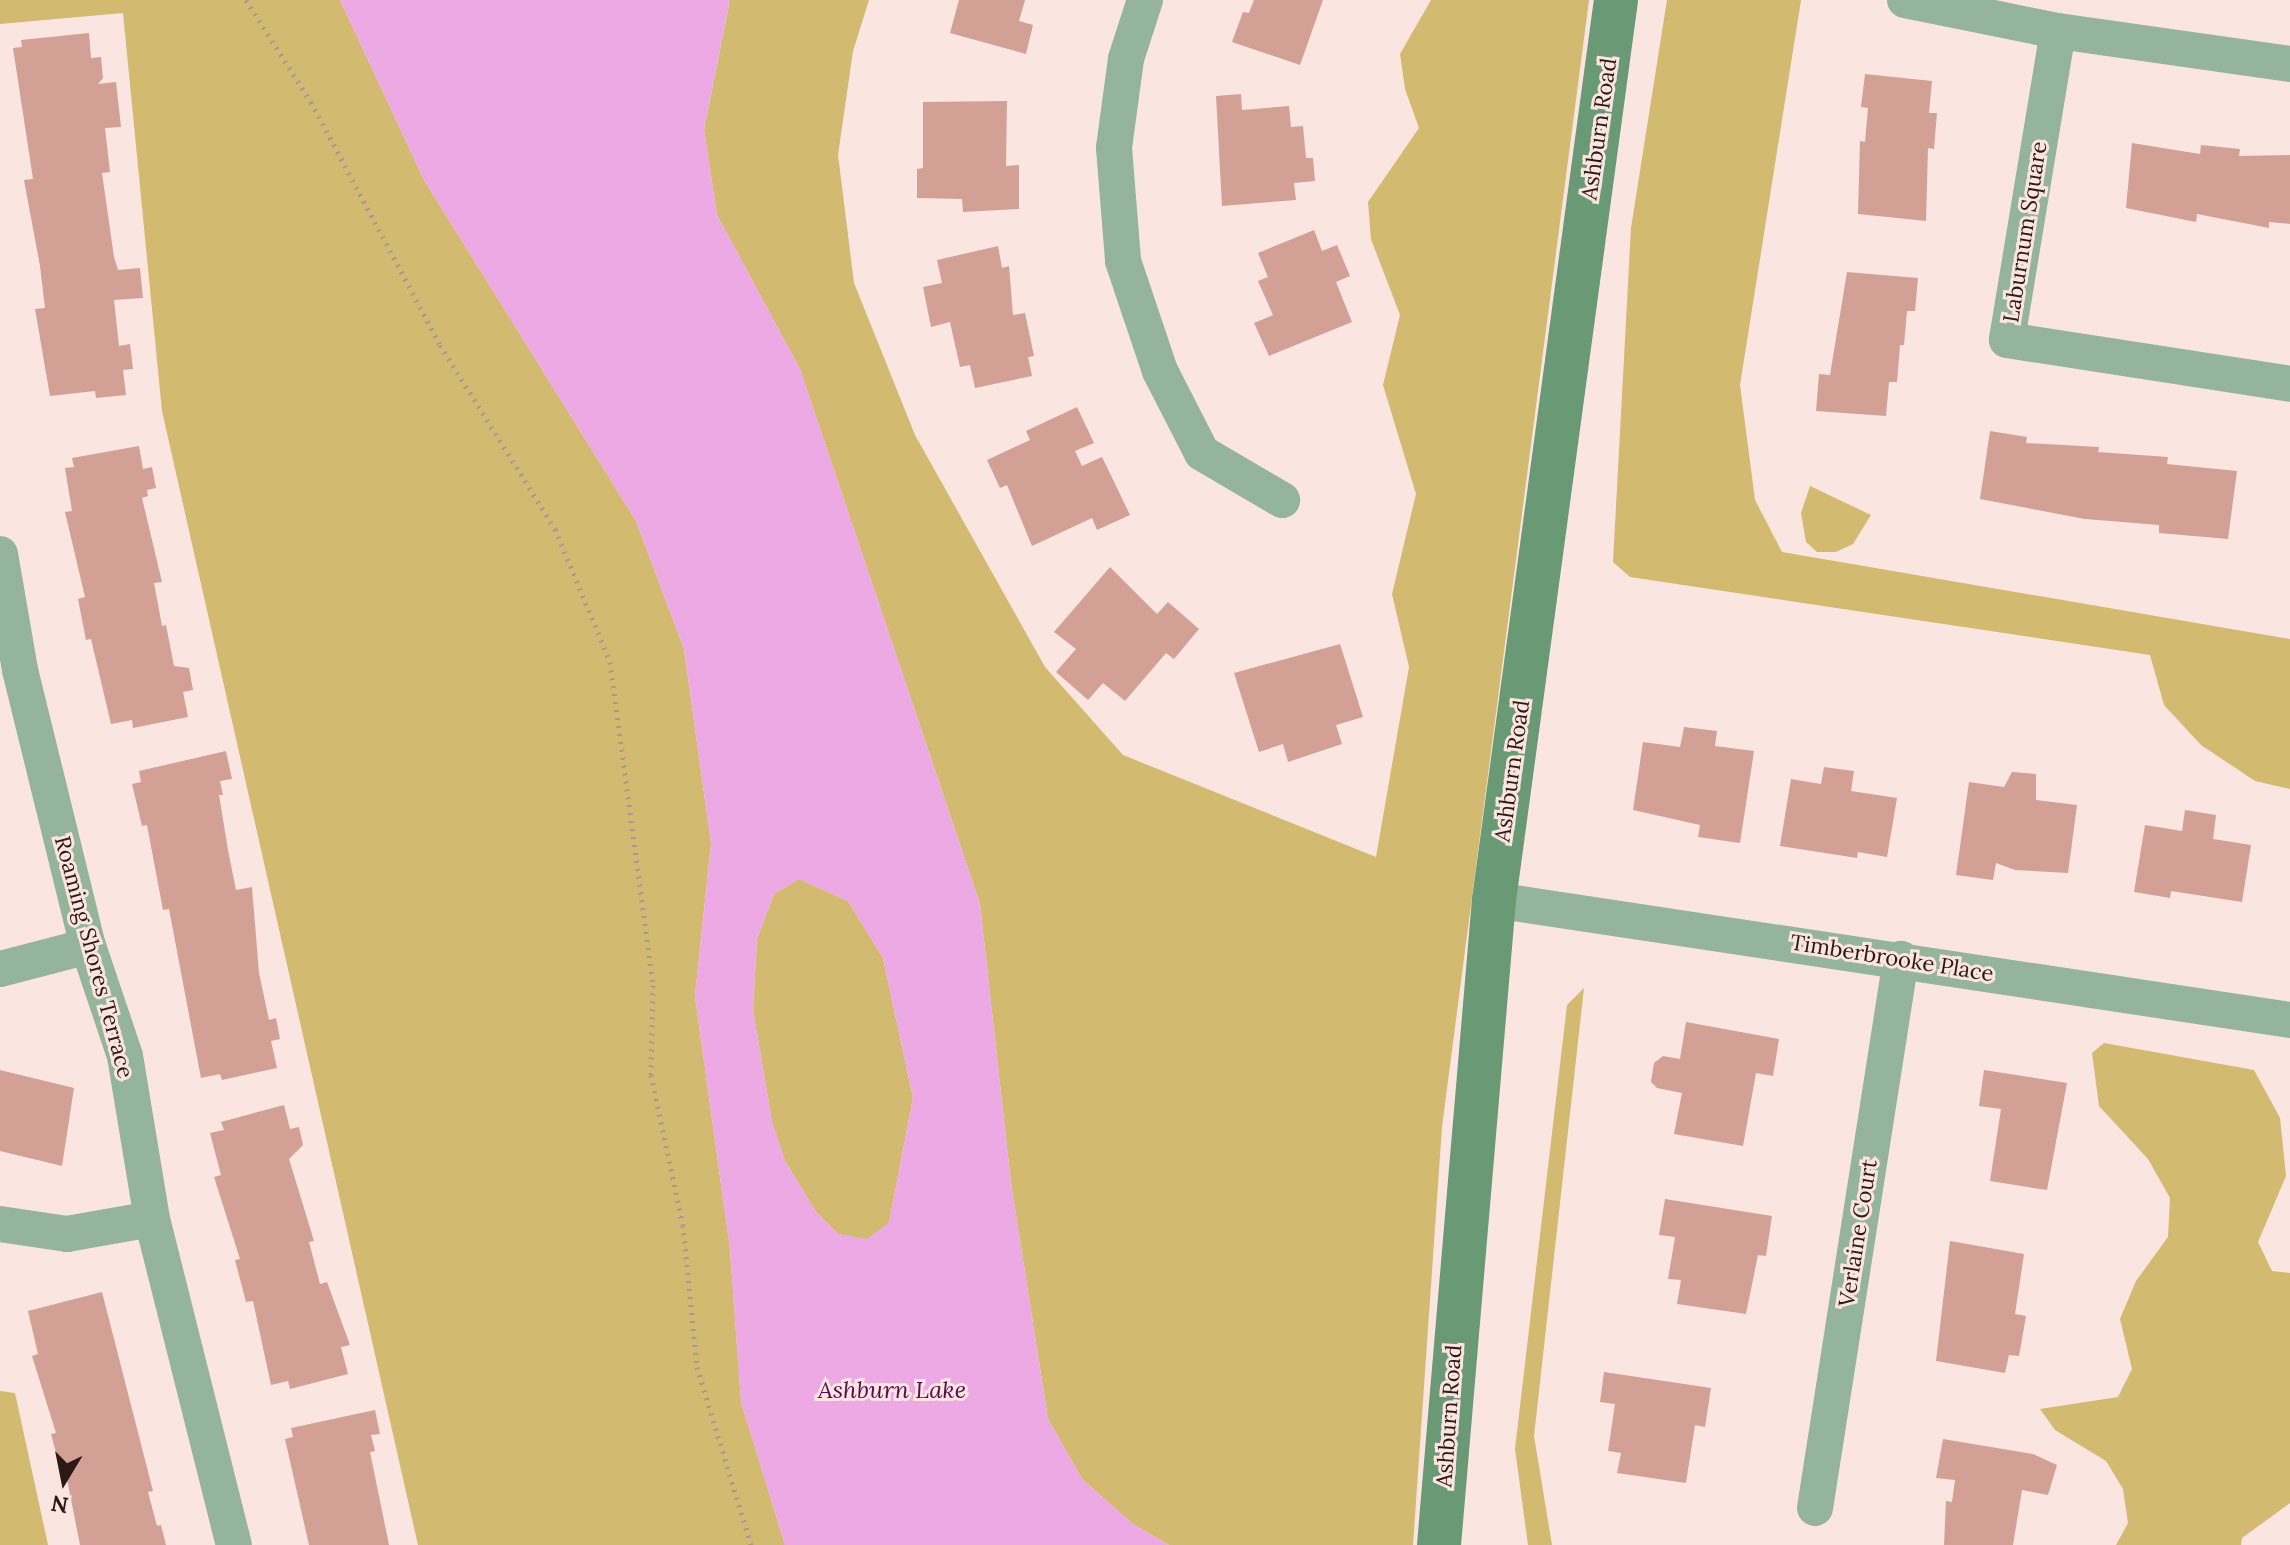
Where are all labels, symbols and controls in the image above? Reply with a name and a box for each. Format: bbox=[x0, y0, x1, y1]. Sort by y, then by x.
street label: Ashburn Road bbox=[1576, 56, 1622, 202]
street label: Laburnum Square bbox=[1998, 140, 2052, 324]
street label: Ashburn Road bbox=[1489, 698, 1535, 844]
street label: Roaming Shores Terrace bbox=[49, 833, 139, 1081]
street label: Timberbrooke Place bbox=[1788, 929, 1996, 987]
street label: Verlaine Court bbox=[1833, 1157, 1883, 1309]
street label: Ashburn Road bbox=[1431, 1344, 1467, 1488]
water label: Ashburn Lake bbox=[818, 1376, 966, 1404]
north arrow bbox=[24, 1441, 104, 1521]
text: N bbox=[49, 1489, 71, 1520]

